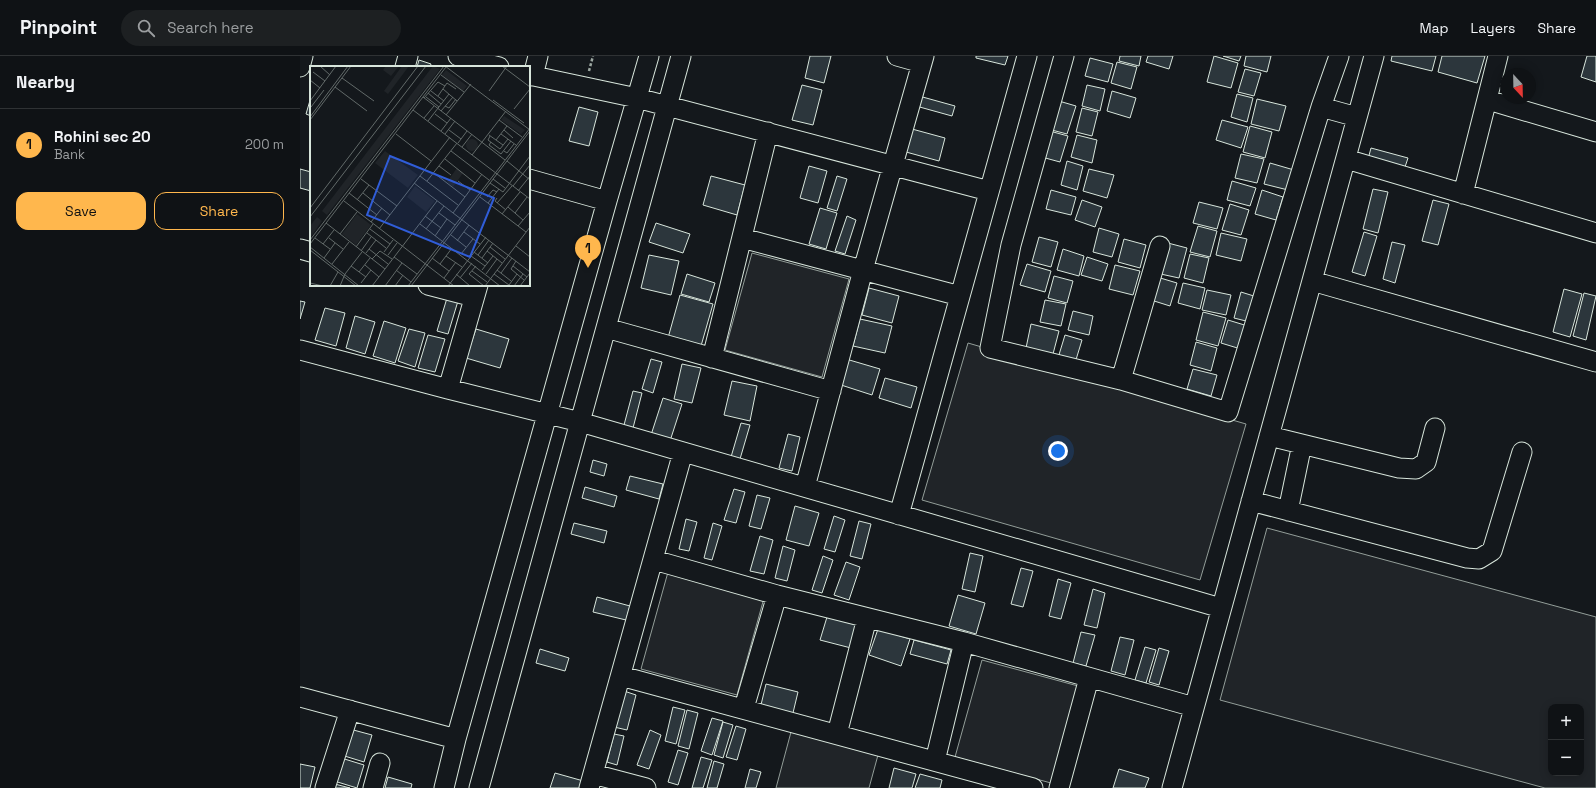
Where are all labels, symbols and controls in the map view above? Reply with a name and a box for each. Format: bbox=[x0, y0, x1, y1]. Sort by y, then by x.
search box bbox=[121, 10, 401, 46]
text: Pinpoint bbox=[20, 15, 97, 40]
icon: search bbox=[135, 17, 157, 39]
text: Search here bbox=[167, 18, 254, 37]
text: Map bbox=[1419, 19, 1449, 37]
text: Layers bbox=[1471, 19, 1515, 37]
text: Share bbox=[1537, 19, 1576, 37]
inset map bbox=[310, 66, 530, 286]
north arrow bbox=[1500, 68, 1536, 104]
text: Nearby bbox=[16, 71, 75, 93]
text: Rohini sec 20 bbox=[54, 127, 151, 146]
text: 1 bbox=[26, 136, 32, 153]
text: 200 m bbox=[245, 136, 284, 153]
text: Bank bbox=[54, 146, 85, 163]
button: Save bbox=[16, 192, 146, 230]
button: Share bbox=[154, 192, 284, 230]
pin: 1 bbox=[575, 235, 601, 268]
your location bbox=[1048, 441, 1068, 461]
map controls bbox=[1548, 704, 1584, 776]
button: + bbox=[1548, 704, 1584, 740]
button: − bbox=[1548, 740, 1584, 776]

